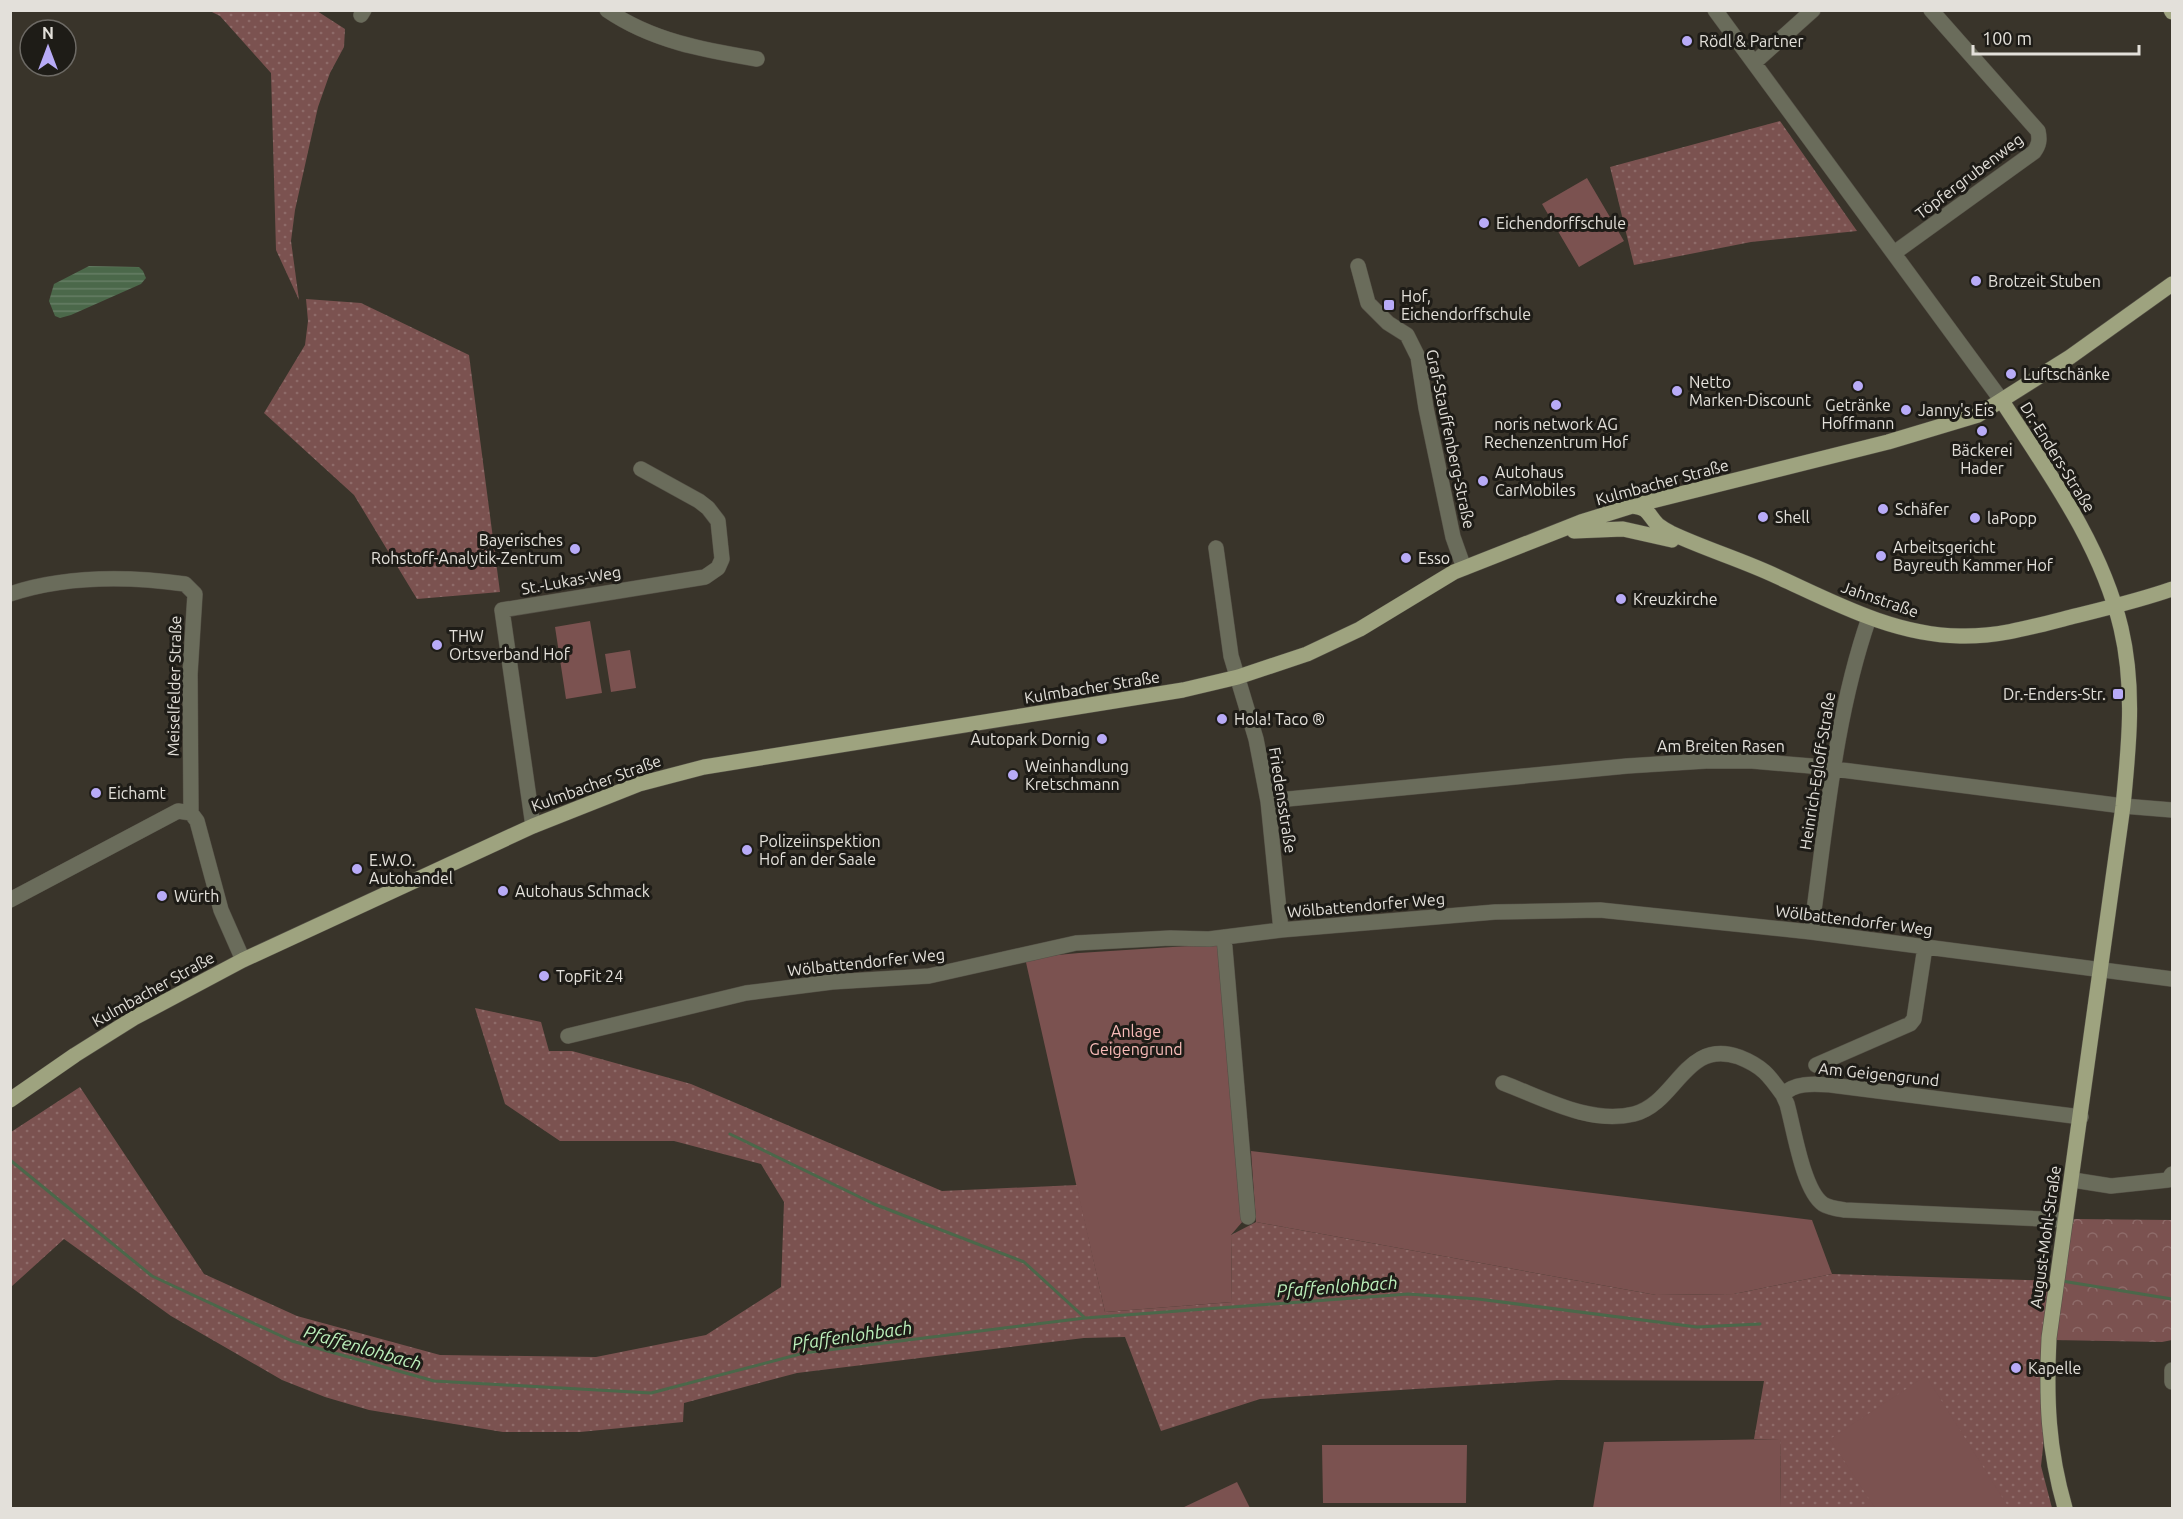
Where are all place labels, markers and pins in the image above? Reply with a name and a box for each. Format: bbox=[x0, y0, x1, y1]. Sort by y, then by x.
place label: Rödl & Partner bbox=[1699, 32, 1804, 50]
marker: Rödl & Partner bbox=[1680, 34, 1694, 48]
place label: Eichendorffschule bbox=[1496, 214, 1626, 232]
marker: Eichendorffschule bbox=[1477, 216, 1491, 230]
place label: Brotzeit Stuben bbox=[1988, 272, 2101, 290]
marker: Brotzeit Stuben bbox=[1969, 274, 1983, 288]
place label: Hof, Eichendorffschule bbox=[1401, 287, 1531, 323]
marker: Hof, Eichendorffschule bbox=[1382, 298, 1396, 312]
place label: Luftschänke bbox=[2023, 365, 2110, 383]
marker: Luftschänke bbox=[2004, 367, 2018, 381]
place label: Netto Marken-Discount bbox=[1689, 373, 1812, 409]
marker: Getränke Hoffmann bbox=[1851, 379, 1865, 393]
marker: Netto Marken-Discount bbox=[1670, 384, 1684, 398]
place label: Getränke Hoffmann bbox=[1821, 396, 1895, 432]
marker: noris network AG Rechenzentrum Hof bbox=[1549, 398, 1563, 412]
place label: Janny's Eis bbox=[1918, 401, 1994, 419]
marker: Janny's Eis bbox=[1899, 403, 1913, 417]
place label: noris network AG Rechenzentrum Hof bbox=[1484, 415, 1629, 451]
marker: Bäckerei Hader bbox=[1975, 424, 1989, 438]
place label: Bäckerei Hader bbox=[1951, 441, 2013, 477]
place label: Autohaus CarMobiles bbox=[1495, 463, 1576, 499]
marker: Autohaus CarMobiles bbox=[1476, 474, 1490, 488]
place label: Schäfer bbox=[1895, 500, 1949, 518]
marker: Schäfer bbox=[1876, 502, 1890, 516]
place label: Shell bbox=[1775, 508, 1810, 526]
place label: laPopp bbox=[1987, 509, 2037, 527]
marker: Shell bbox=[1756, 510, 1770, 524]
marker: laPopp bbox=[1968, 511, 1982, 525]
place label: Bayerisches Rohstoff-Analytik-Zentrum bbox=[371, 531, 563, 567]
place label: Arbeitsgericht Bayreuth Kammer Hof bbox=[1893, 538, 2054, 574]
marker: Bayerisches Rohstoff-Analytik-Zentrum bbox=[568, 542, 582, 556]
place label: Esso bbox=[1418, 549, 1450, 567]
marker: Arbeitsgericht Bayreuth Kammer Hof bbox=[1874, 549, 1888, 563]
marker: Esso bbox=[1399, 551, 1413, 565]
place label: Kreuzkirche bbox=[1633, 590, 1718, 608]
marker: Kreuzkirche bbox=[1614, 592, 1628, 606]
place label: THW Ortsverband Hof bbox=[449, 627, 571, 663]
marker: THW Ortsverband Hof bbox=[430, 638, 444, 652]
place label: Dr.-Enders-Str. bbox=[2003, 685, 2106, 703]
marker: Dr.-Enders-Str. bbox=[2111, 687, 2125, 701]
place label: Hola! Taco ® bbox=[1234, 710, 1325, 728]
marker: Hola! Taco ® bbox=[1215, 712, 1229, 726]
place label: Autopark Dornig bbox=[971, 730, 1090, 748]
marker: Autopark Dornig bbox=[1095, 732, 1109, 746]
place label: Weinhandlung Kretschmann bbox=[1025, 757, 1129, 793]
marker: Weinhandlung Kretschmann bbox=[1006, 768, 1020, 782]
place label: Eichamt bbox=[108, 784, 166, 802]
marker: Eichamt bbox=[89, 786, 103, 800]
place label: Polizeiinspektion Hof an der Saale bbox=[759, 832, 881, 868]
marker: Polizeiinspektion Hof an der Saale bbox=[740, 843, 754, 857]
place label: E.W.O. Autohandel bbox=[369, 851, 453, 887]
marker: E.W.O. Autohandel bbox=[350, 862, 364, 876]
place label: Autohaus Schmack bbox=[515, 882, 650, 900]
marker: Autohaus Schmack bbox=[496, 884, 510, 898]
place label: Würth bbox=[174, 887, 219, 905]
marker: Würth bbox=[155, 889, 169, 903]
place label: TopFit 24 bbox=[556, 967, 623, 985]
marker: TopFit 24 bbox=[537, 969, 551, 983]
place label: Kapelle bbox=[2028, 1359, 2081, 1377]
marker: Kapelle bbox=[2009, 1361, 2023, 1375]

